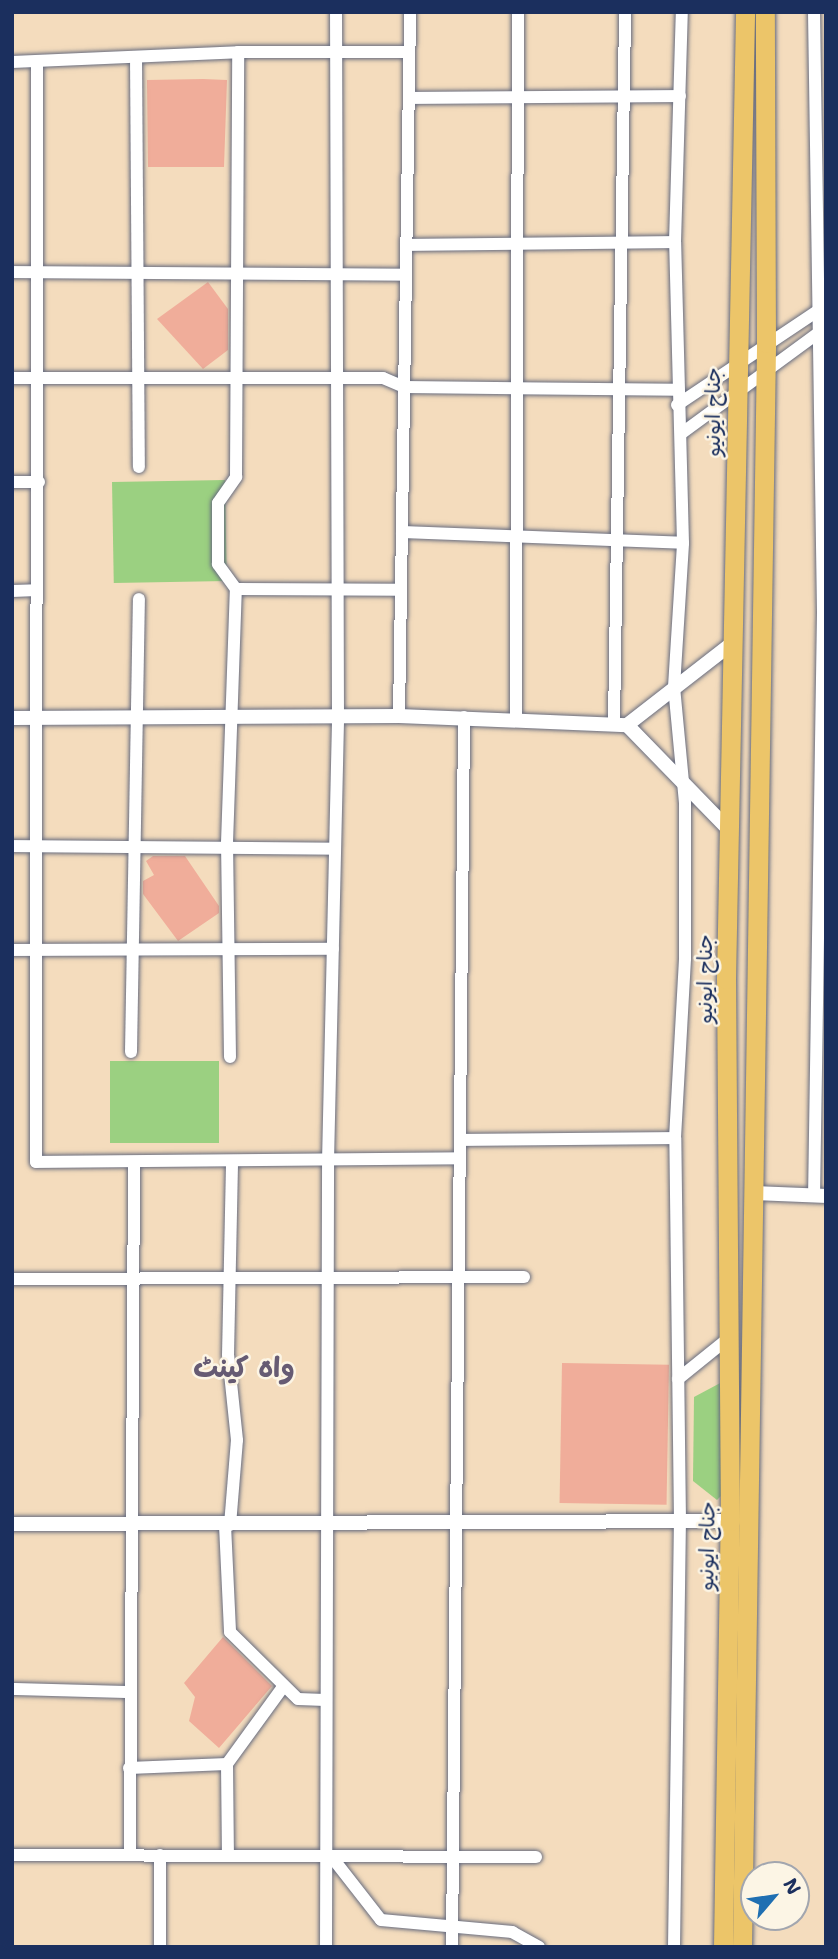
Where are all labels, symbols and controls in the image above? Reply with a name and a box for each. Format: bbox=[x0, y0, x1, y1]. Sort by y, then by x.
street label: جناح ایونیو bbox=[700, 367, 726, 457]
street label: جناح ایونیو bbox=[692, 934, 718, 1024]
district label: واہ کینٹ bbox=[193, 1350, 295, 1384]
street label: جناح ایونیو bbox=[694, 1501, 720, 1591]
north arrow bbox=[740, 1861, 810, 1931]
text: N bbox=[777, 1874, 807, 1899]

